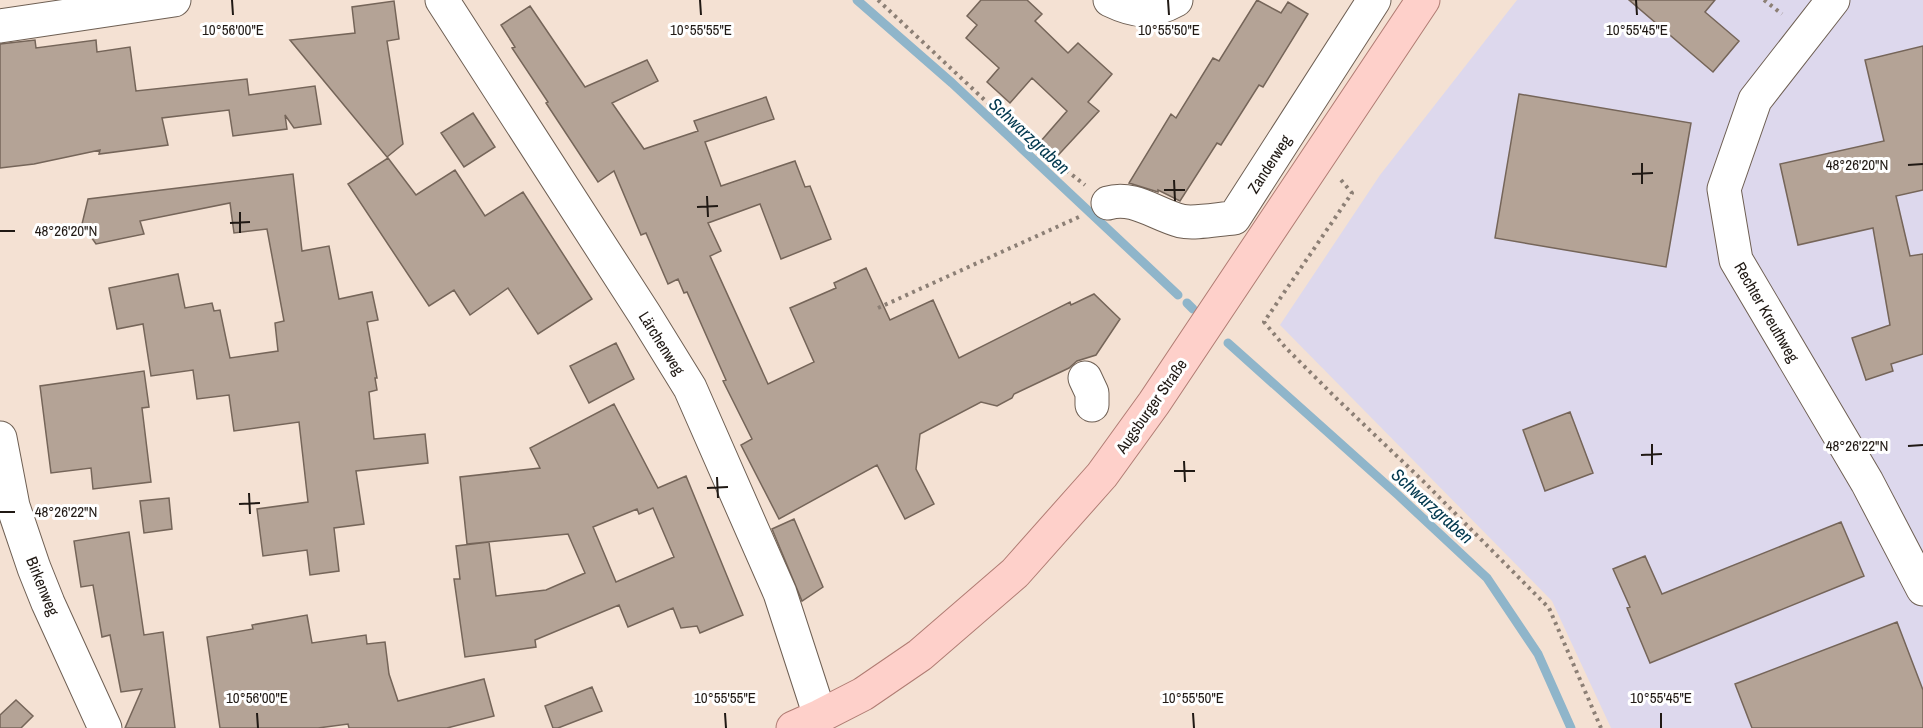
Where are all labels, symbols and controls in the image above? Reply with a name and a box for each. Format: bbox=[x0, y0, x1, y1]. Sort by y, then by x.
text: 10°56'00"E bbox=[202, 19, 264, 40]
text: 10°55'55"E bbox=[670, 19, 732, 40]
text: 10°55'50"E bbox=[1138, 19, 1200, 40]
text: 10°55'45"E bbox=[1606, 19, 1668, 40]
water label: Schwarzgraben bbox=[983, 92, 1075, 180]
street label: Zanderweg bbox=[1242, 130, 1296, 198]
text: 48°26'20"N bbox=[1826, 154, 1888, 175]
text: 48°26'20"N bbox=[35, 220, 97, 241]
street label: Rechter Kreuthweg bbox=[1729, 258, 1805, 367]
street label: Lärchenweg bbox=[634, 307, 691, 380]
street label: Augsburger Straße bbox=[1110, 354, 1192, 459]
text: 48°26'22"N bbox=[1826, 435, 1888, 456]
water label: Schwarzgraben bbox=[1386, 462, 1479, 549]
text: 48°26'22"N bbox=[35, 501, 97, 522]
street label: Birkenweg bbox=[21, 553, 65, 620]
text: 10°56'00"E bbox=[226, 687, 288, 708]
text: 10°55'55"E bbox=[694, 687, 756, 708]
text: 10°55'50"E bbox=[1162, 687, 1224, 708]
text: 10°55'45"E bbox=[1630, 687, 1692, 708]

